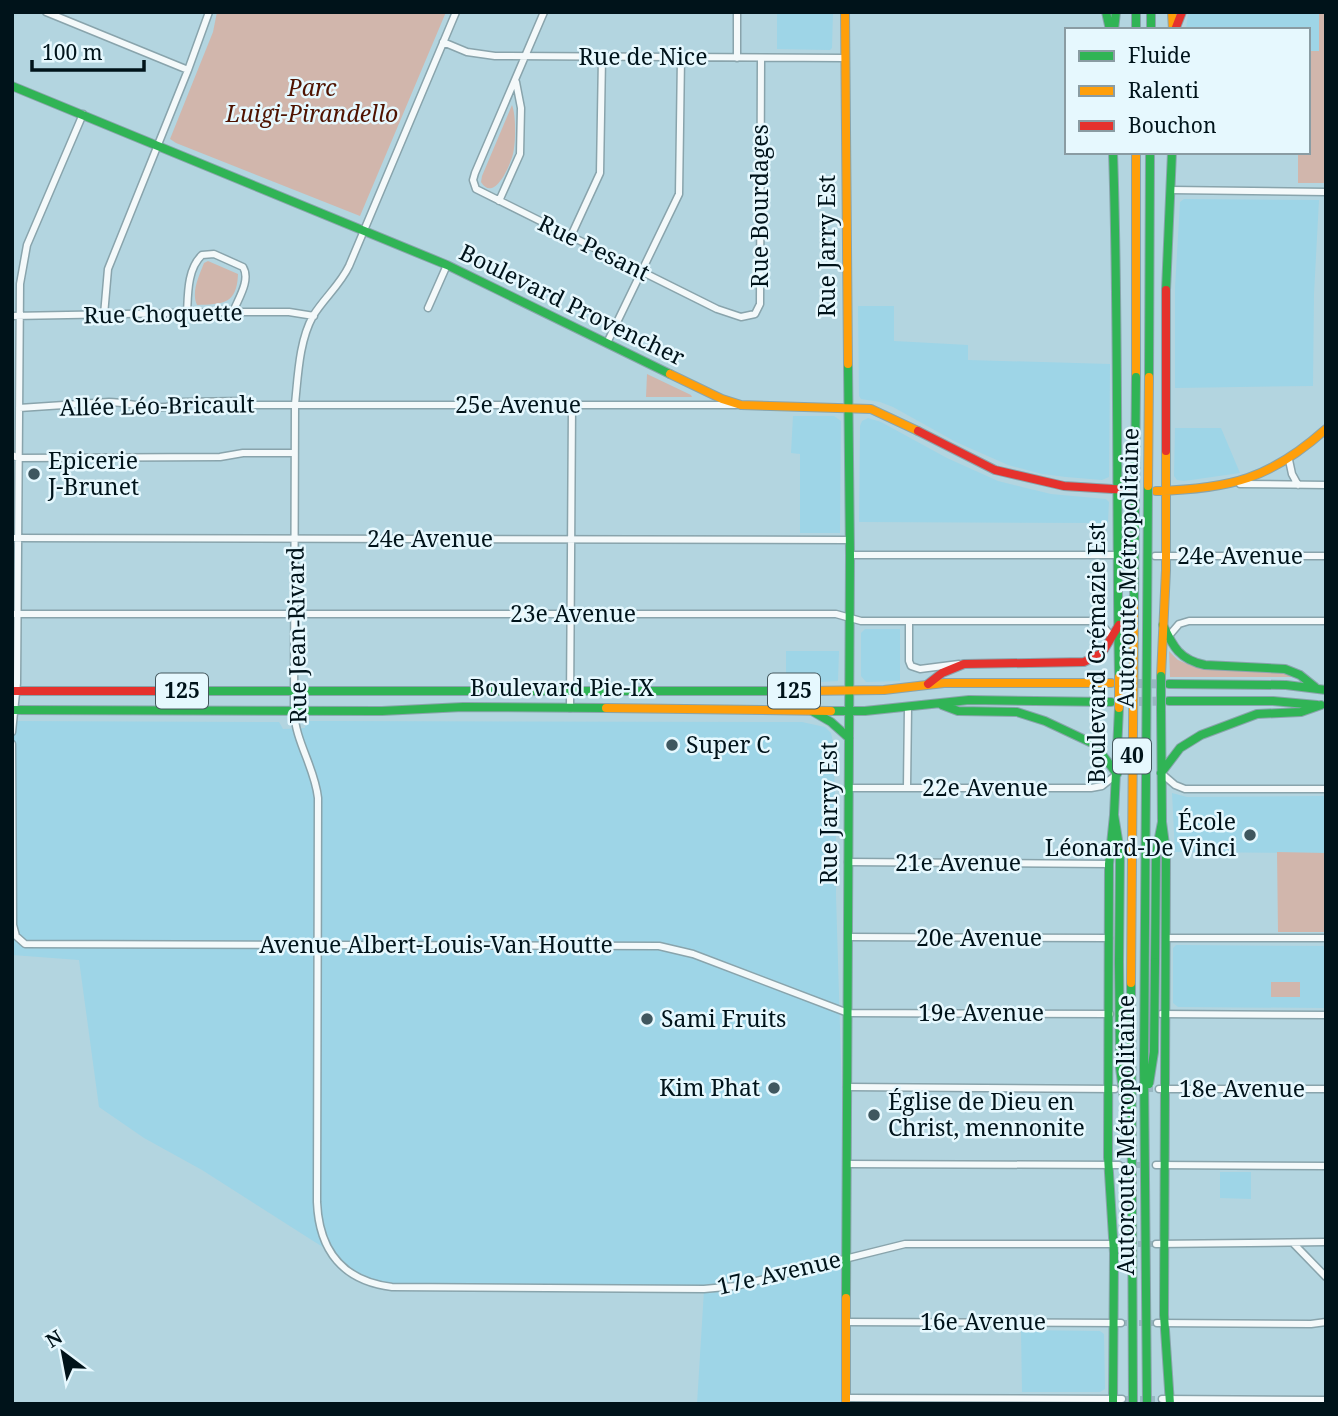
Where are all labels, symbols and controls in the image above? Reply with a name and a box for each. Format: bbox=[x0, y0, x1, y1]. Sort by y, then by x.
scale bar bbox=[32, 28, 144, 72]
legend bbox=[1065, 28, 1310, 154]
text: 100 m bbox=[42, 38, 103, 66]
street label: Rue de Nice bbox=[579, 40, 707, 72]
text: Fluide bbox=[1128, 41, 1191, 69]
park label: Parc Luigi-Pirandello bbox=[225, 71, 398, 129]
text: Ralenti bbox=[1128, 76, 1199, 104]
text: Bouchon bbox=[1128, 111, 1217, 139]
street label: Rue Bourdages bbox=[743, 124, 775, 288]
street label: Rue Jarry Est bbox=[810, 175, 842, 317]
street label: Rue Pesant bbox=[533, 206, 656, 288]
street label: Boulevard Provencher bbox=[454, 236, 691, 373]
street label: Rue Choquette bbox=[83, 296, 243, 330]
street label: Allée Léo-Bricault bbox=[59, 387, 255, 423]
street label: 25e Avenue bbox=[455, 388, 581, 420]
street label: Autoroute Métropolitaine bbox=[1109, 428, 1145, 708]
place label: Epicerie J-Brunet bbox=[47, 444, 139, 502]
marker: Epicerie J-Brunet bbox=[26, 466, 42, 482]
street label: 24e Avenue bbox=[367, 522, 493, 554]
street label: Boulevard Crémazie Est bbox=[1080, 522, 1112, 784]
street label: 24e Avenue bbox=[1177, 539, 1303, 571]
street label: Rue Jean-Rivard bbox=[278, 546, 314, 724]
street label: 23e Avenue bbox=[510, 597, 636, 629]
street label: Boulevard Pie-IX bbox=[470, 671, 654, 703]
road number: 125 bbox=[156, 674, 208, 708]
road number: 125 bbox=[768, 674, 820, 708]
place label: Super C bbox=[686, 728, 770, 760]
marker: Super C bbox=[664, 737, 680, 753]
road number: 40 bbox=[1113, 738, 1151, 774]
street label: Rue Jarry Est bbox=[812, 742, 844, 884]
street label: 22e Avenue bbox=[922, 771, 1048, 803]
place label: École Léonard-De Vinci bbox=[1045, 805, 1237, 863]
marker: École Léonard-De Vinci bbox=[1242, 827, 1258, 843]
street label: 21e Avenue bbox=[895, 846, 1021, 878]
street label: 20e Avenue bbox=[916, 921, 1042, 953]
street label: Avenue Albert-Louis-Van Houtte bbox=[259, 928, 613, 960]
street label: Autoroute Métropolitaine bbox=[1109, 995, 1141, 1275]
street label: 19e Avenue bbox=[918, 996, 1044, 1028]
place label: Sami Fruits bbox=[661, 1002, 786, 1034]
marker: Sami Fruits bbox=[639, 1011, 655, 1027]
place label: Kim Phat bbox=[659, 1071, 760, 1103]
street label: 18e Avenue bbox=[1179, 1072, 1305, 1104]
marker: Kim Phat bbox=[766, 1080, 782, 1096]
place label: Église de Dieu en Christ, mennonite bbox=[888, 1085, 1085, 1143]
marker: Église de Dieu en Christ, mennonite bbox=[866, 1107, 882, 1123]
street label: 17e Avenue bbox=[714, 1242, 844, 1302]
street label: 16e Avenue bbox=[920, 1305, 1046, 1337]
north arrow bbox=[28, 1318, 98, 1388]
text: N bbox=[41, 1324, 67, 1354]

